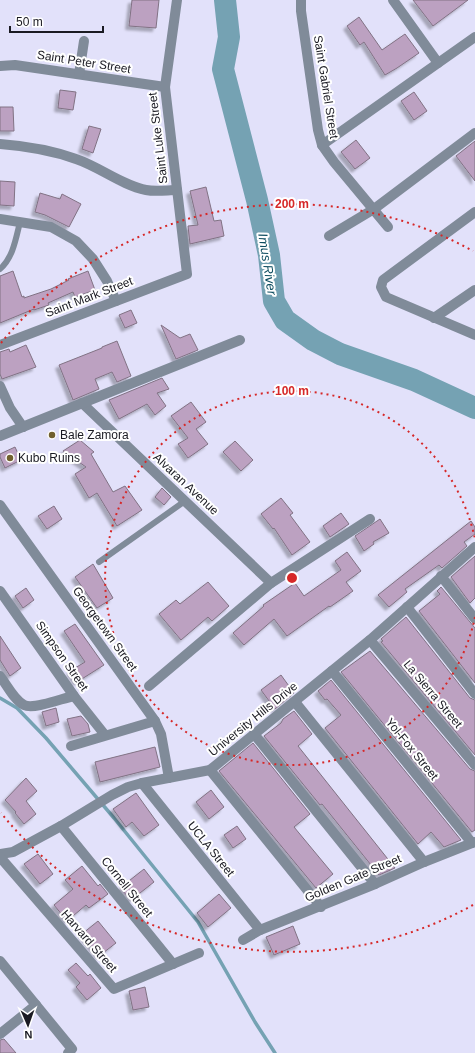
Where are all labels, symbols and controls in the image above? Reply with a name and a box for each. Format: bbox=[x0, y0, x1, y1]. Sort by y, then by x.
scale bar bbox=[10, 8, 103, 34]
text: 50 m bbox=[16, 15, 43, 29]
street label: Saint Gabriel Street bbox=[311, 34, 341, 140]
street label: Saint Peter Street bbox=[36, 48, 133, 76]
street label: Saint Luke Street bbox=[145, 91, 171, 185]
text: 200 m bbox=[275, 197, 309, 211]
water label: Imus River bbox=[255, 232, 280, 297]
street label: Saint Mark Street bbox=[43, 274, 135, 320]
text: 100 m bbox=[275, 384, 309, 398]
place label: Bale Zamora bbox=[60, 428, 129, 442]
marker: Bale Zamora bbox=[47, 430, 57, 440]
street label: Alvaran Avenue bbox=[151, 450, 222, 518]
place label: Kubo Ruins bbox=[18, 451, 80, 465]
marker: Kubo Ruins bbox=[5, 453, 15, 463]
centre of rings bbox=[285, 571, 299, 585]
street label: Georgetown Street bbox=[70, 584, 141, 674]
street label: Simpson Street bbox=[33, 618, 92, 694]
street label: La Sierra Street bbox=[401, 657, 466, 731]
street label: University Hills Drive bbox=[206, 679, 300, 759]
street label: Yol-Fox Street bbox=[383, 715, 442, 783]
street label: UCLA Street bbox=[185, 819, 238, 880]
street label: Golden Gate Street bbox=[303, 851, 404, 905]
street label: Cornell Street bbox=[98, 854, 156, 920]
street label: Harvard Street bbox=[58, 907, 120, 976]
north arrow bbox=[8, 1005, 48, 1045]
text: N bbox=[24, 1029, 33, 1041]

